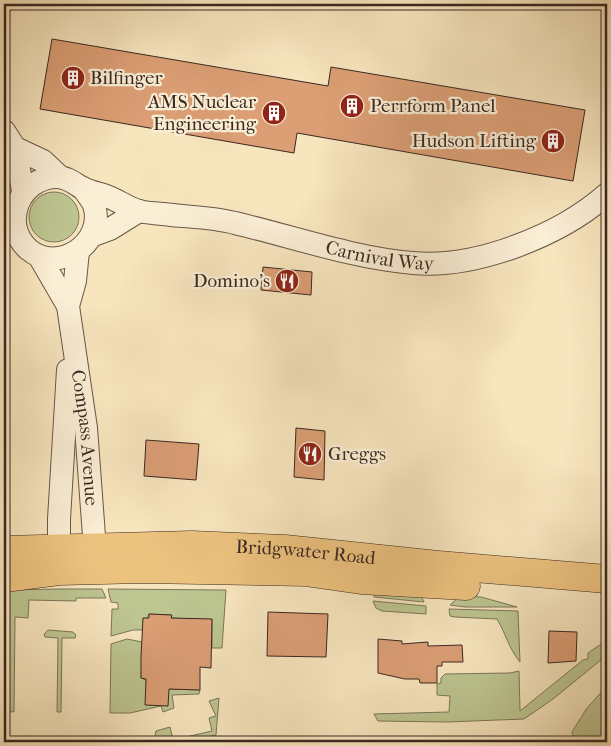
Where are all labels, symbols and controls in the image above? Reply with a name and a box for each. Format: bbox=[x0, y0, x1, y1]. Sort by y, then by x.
building icon: Bilfinger bbox=[60, 65, 86, 91]
place label: Bilfinger bbox=[90, 67, 163, 89]
place label: AMS Nuclear Engineering bbox=[147, 91, 257, 135]
building icon: Perrform Panel bbox=[339, 93, 365, 119]
place label: Perrform Panel bbox=[370, 95, 496, 117]
building icon: AMS Nuclear Engineering bbox=[261, 100, 287, 126]
building icon: Hudson Lifting bbox=[540, 128, 566, 154]
place label: Hudson Lifting bbox=[412, 130, 537, 152]
street label: Carnival Way bbox=[323, 236, 435, 275]
restaurant icon: Domino's bbox=[274, 268, 300, 294]
place label: Domino's bbox=[193, 270, 270, 292]
street label: Compass Avenue bbox=[67, 368, 103, 507]
restaurant icon: Greggs bbox=[297, 441, 323, 467]
place label: Greggs bbox=[328, 443, 386, 465]
street label: Bridgwater Road bbox=[235, 536, 377, 569]

